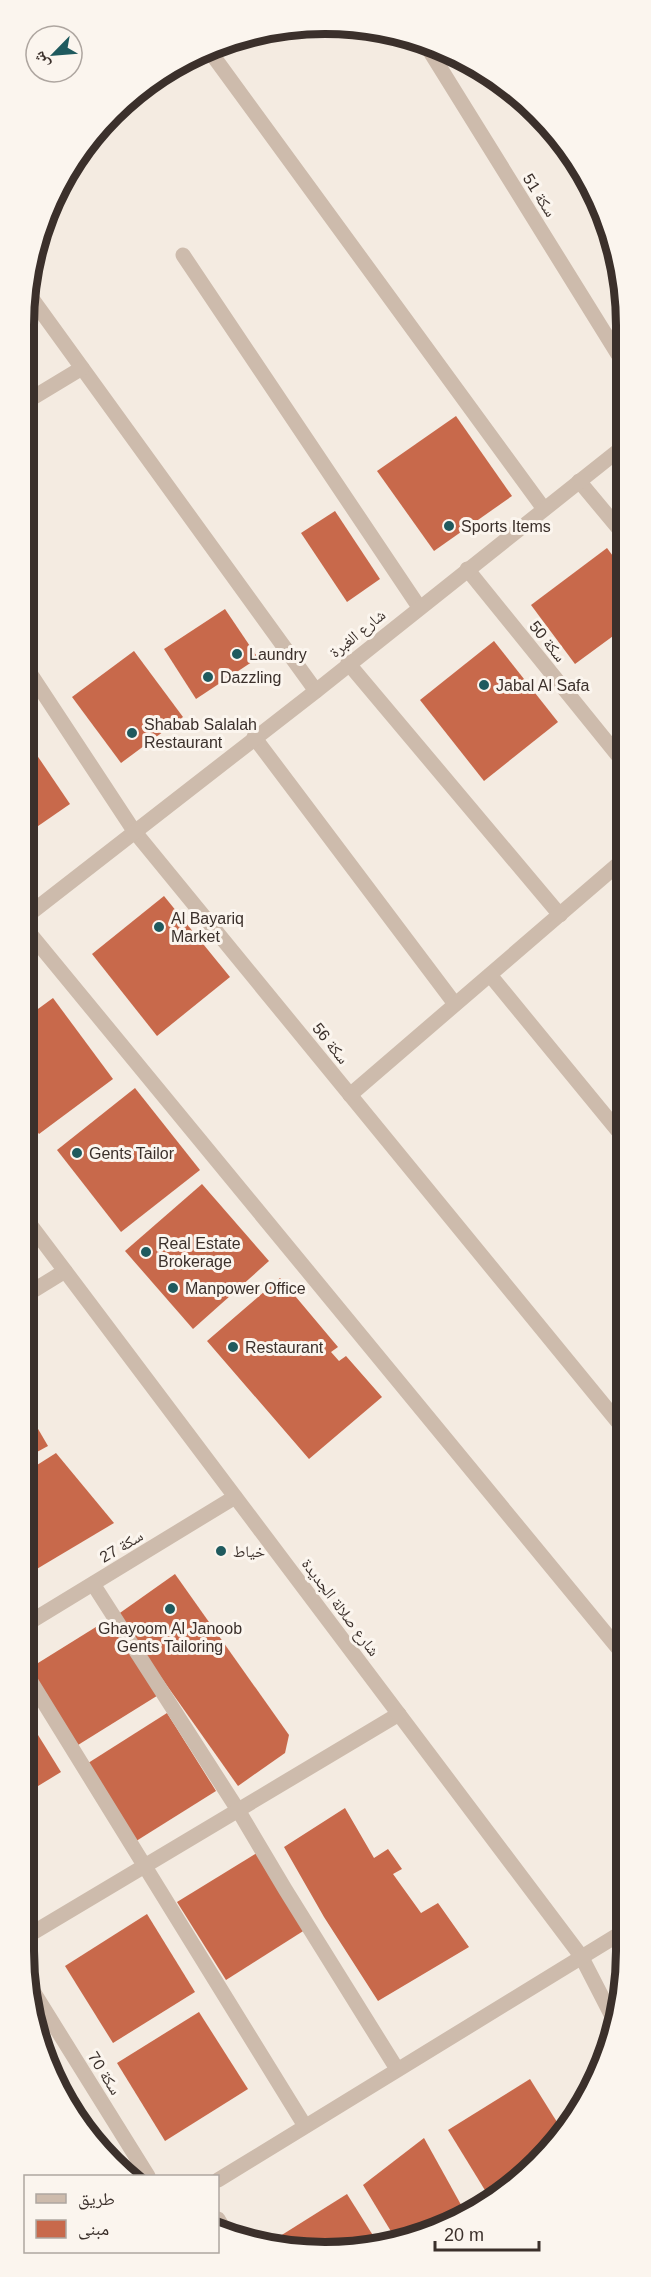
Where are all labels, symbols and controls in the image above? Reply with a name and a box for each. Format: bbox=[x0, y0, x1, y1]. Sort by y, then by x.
north arrow bbox=[24, 24, 84, 84]
text: ش bbox=[30, 48, 53, 71]
street label: سكة 51 bbox=[520, 171, 559, 220]
place label: Sports Items bbox=[461, 518, 551, 535]
marker: Sports Items bbox=[442, 519, 456, 533]
street label: شارع الغبرة bbox=[326, 606, 390, 662]
street label: سكة 50 bbox=[526, 618, 569, 665]
place label: Laundry bbox=[249, 646, 307, 663]
marker: Laundry bbox=[230, 647, 244, 661]
place label: Dazzling bbox=[220, 669, 281, 686]
marker: Dazzling bbox=[201, 670, 215, 684]
place label: Jabal Al Safa bbox=[496, 677, 590, 694]
marker: Jabal Al Safa bbox=[477, 678, 491, 692]
place label: Shabab Salalah Restaurant bbox=[144, 716, 257, 751]
marker: Shabab Salalah Restaurant bbox=[125, 726, 139, 740]
place label: Al Bayariq Market bbox=[171, 910, 244, 945]
marker: Al Bayariq Market bbox=[152, 920, 166, 934]
street label: سكة 56 bbox=[309, 1020, 352, 1067]
place label: Gents Tailor bbox=[89, 1145, 175, 1162]
marker: Gents Tailor bbox=[70, 1146, 84, 1160]
place label: Real Estate Brokerage bbox=[158, 1235, 241, 1270]
marker: Real Estate Brokerage bbox=[139, 1245, 153, 1259]
place label: Manpower Office bbox=[185, 1280, 306, 1297]
marker: Manpower Office bbox=[166, 1281, 180, 1295]
place label: Restaurant bbox=[245, 1339, 324, 1356]
marker: Restaurant bbox=[226, 1340, 240, 1354]
street label: سكة 27 bbox=[97, 1527, 146, 1566]
place label: خياط bbox=[233, 1543, 265, 1560]
marker: خياط bbox=[214, 1544, 228, 1558]
street label: شارع صلالة الجديدة bbox=[297, 1555, 383, 1660]
marker: Ghayoom Al Janoob Gents Tailoring bbox=[163, 1602, 177, 1616]
place label: Ghayoom Al Janoob Gents Tailoring bbox=[98, 1620, 242, 1655]
street label: سكة 70 bbox=[85, 2049, 124, 2098]
legend bbox=[24, 2175, 219, 2253]
text: طريق bbox=[78, 2189, 115, 2210]
scale bar bbox=[435, 2214, 538, 2252]
text: مبنى bbox=[78, 2219, 109, 2240]
text: 20 m bbox=[444, 2225, 484, 2245]

